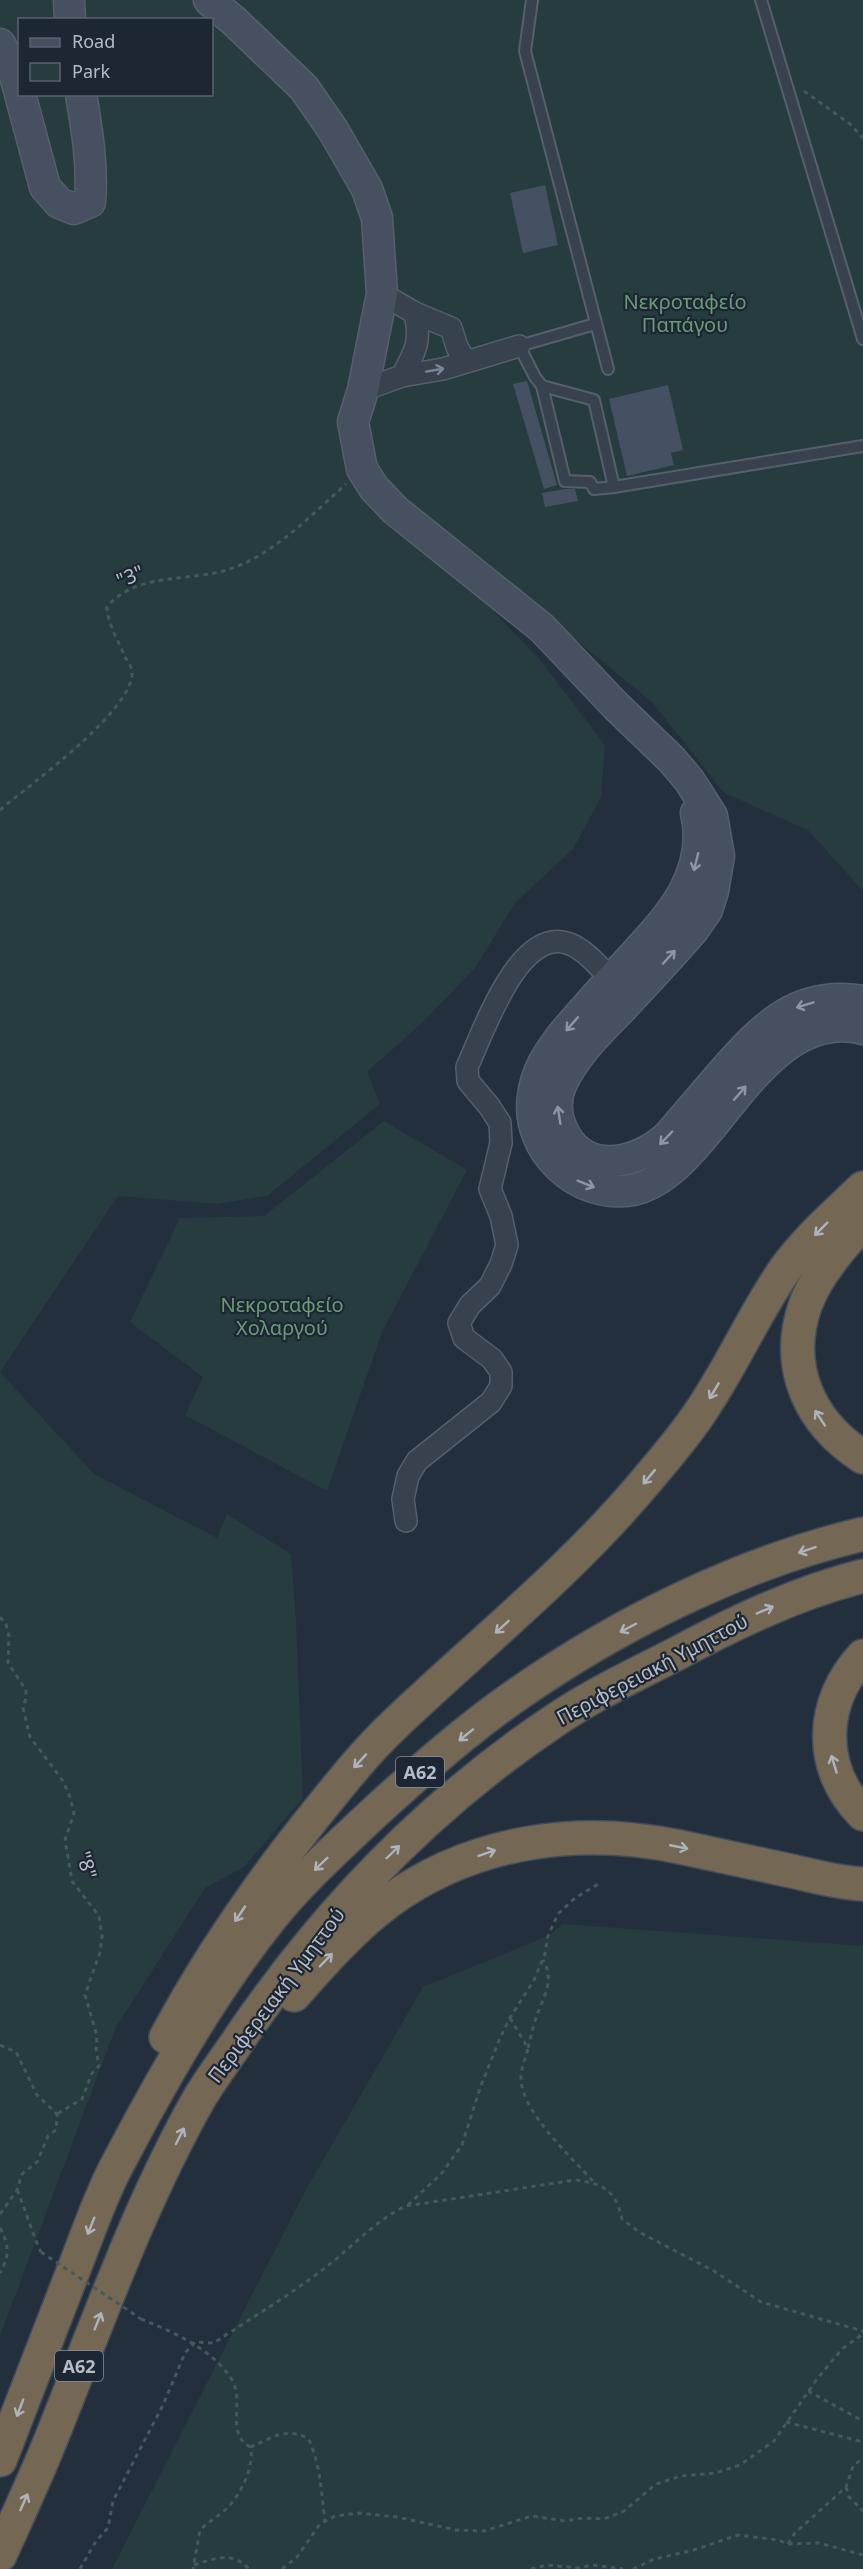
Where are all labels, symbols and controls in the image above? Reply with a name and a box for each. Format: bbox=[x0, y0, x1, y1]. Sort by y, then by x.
legend bbox=[18, 18, 213, 96]
text: Road bbox=[72, 29, 115, 53]
text: Park bbox=[72, 59, 110, 83]
park label: Νεκροταφείο Παπάγου bbox=[623, 288, 747, 338]
one-way arrow bbox=[425, 365, 444, 376]
street label: "3" bbox=[112, 558, 148, 594]
one-way arrow bbox=[689, 852, 701, 871]
one-way arrow bbox=[662, 950, 676, 965]
one-way arrow bbox=[796, 1000, 815, 1011]
one-way arrow bbox=[565, 1016, 579, 1031]
one-way arrow bbox=[733, 1086, 747, 1101]
one-way arrow bbox=[553, 1105, 564, 1125]
one-way arrow bbox=[659, 1130, 673, 1145]
one-way arrow bbox=[576, 1179, 595, 1190]
one-way arrow bbox=[813, 1221, 828, 1236]
park label: Νεκροταφείο Χολαργού bbox=[220, 1291, 344, 1341]
one-way arrow bbox=[708, 1382, 720, 1399]
one-way arrow bbox=[814, 1410, 826, 1427]
one-way arrow bbox=[642, 1469, 656, 1484]
one-way arrow bbox=[798, 1546, 817, 1557]
one-way arrow bbox=[756, 1604, 774, 1615]
street label: Περιφερειακή Υμηττού bbox=[552, 1607, 752, 1731]
one-way arrow bbox=[495, 1620, 510, 1634]
one-way arrow bbox=[620, 1623, 638, 1634]
one-way arrow bbox=[458, 1728, 474, 1741]
one-way arrow bbox=[353, 1753, 368, 1768]
one-way arrow bbox=[828, 1755, 839, 1774]
road number: Α62 bbox=[396, 1757, 444, 1787]
one-way arrow bbox=[669, 1842, 689, 1853]
one-way arrow bbox=[386, 1845, 401, 1860]
one-way arrow bbox=[477, 1847, 496, 1858]
street label: "8" bbox=[70, 1848, 104, 1882]
one-way arrow bbox=[313, 1857, 328, 1872]
street label: Περιφερειακή Υμηττού bbox=[201, 1902, 351, 2088]
one-way arrow bbox=[234, 1905, 246, 1922]
one-way arrow bbox=[319, 1952, 334, 1967]
one-way arrow bbox=[175, 2128, 186, 2146]
one-way arrow bbox=[85, 2216, 96, 2235]
one-way arrow bbox=[93, 2313, 104, 2331]
road number: Α62 bbox=[55, 2351, 103, 2381]
one-way arrow bbox=[14, 2398, 25, 2417]
one-way arrow bbox=[18, 2493, 30, 2511]

